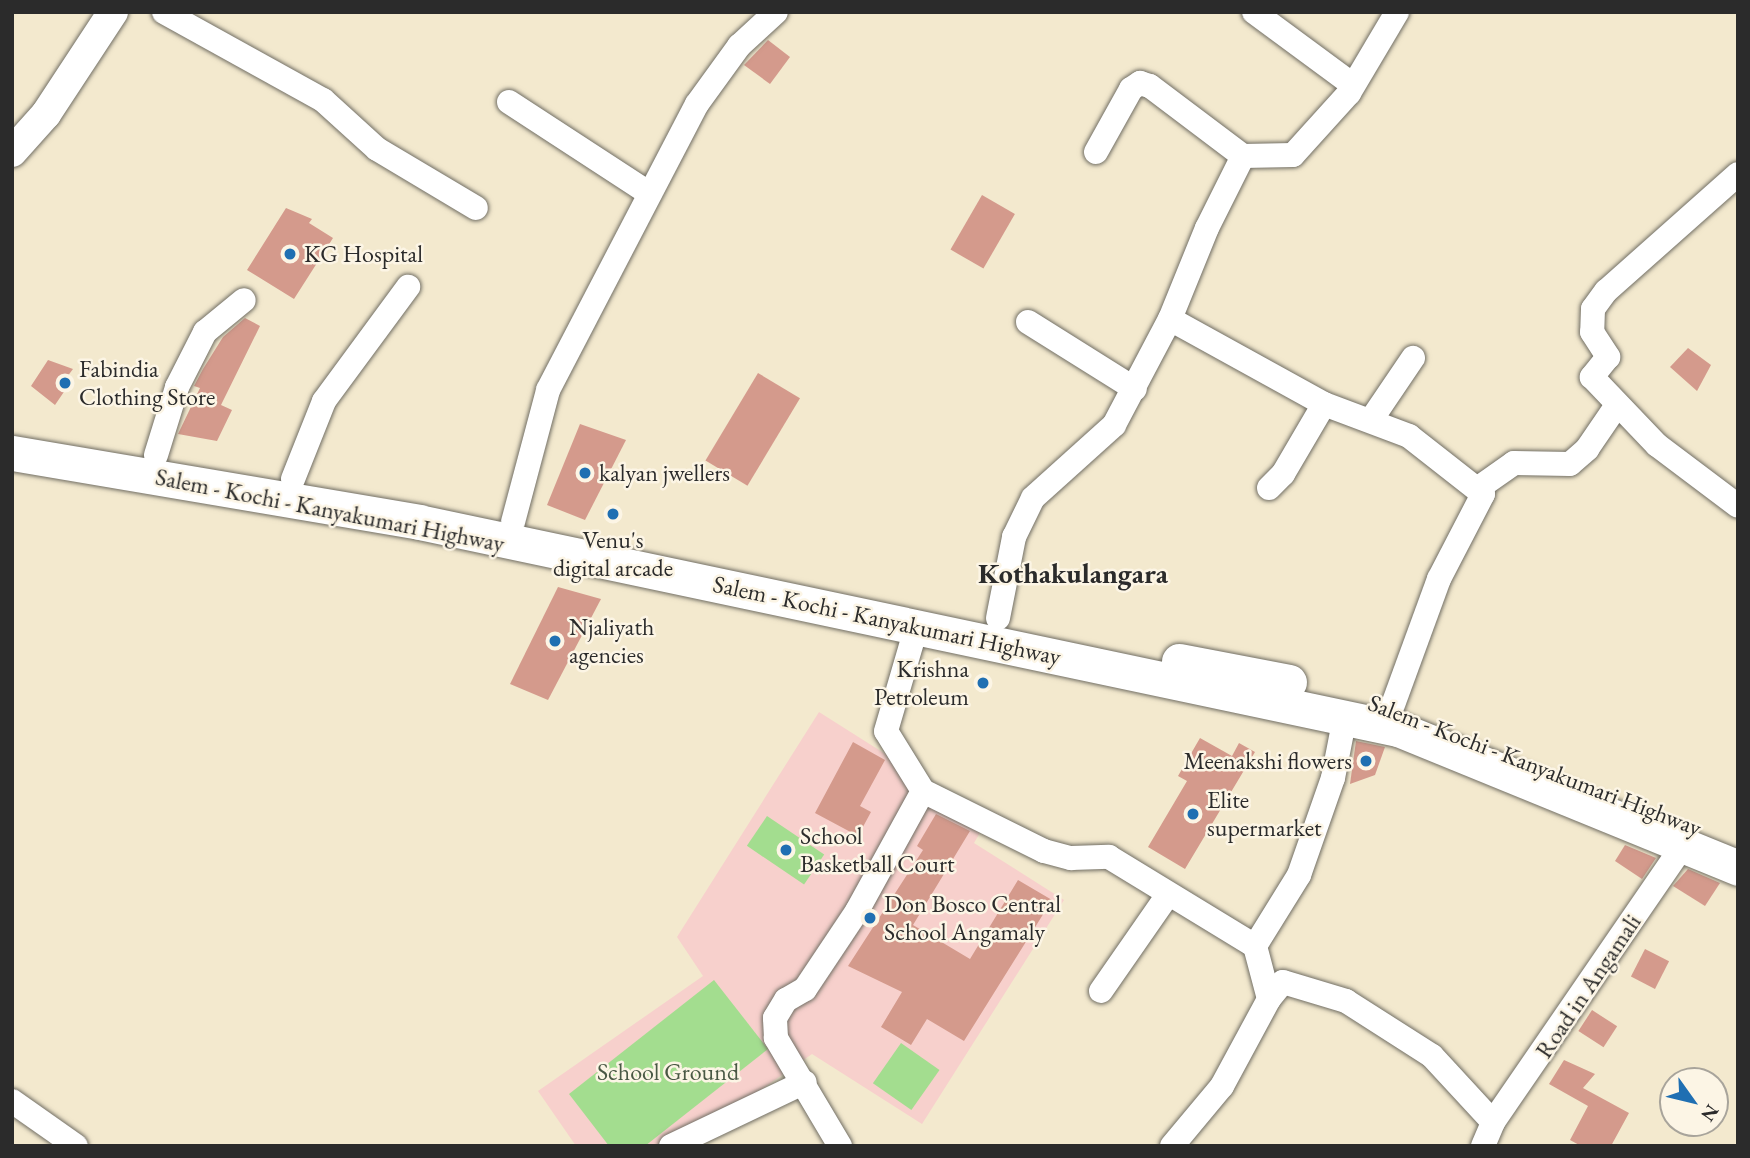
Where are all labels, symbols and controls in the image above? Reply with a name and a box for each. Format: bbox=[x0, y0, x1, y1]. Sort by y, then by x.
place label: KG Hospital bbox=[304, 240, 423, 268]
marker: KG Hospital bbox=[282, 246, 298, 262]
place label: Fabindia Clothing Store bbox=[79, 355, 215, 411]
marker: Fabindia Clothing Store bbox=[57, 375, 73, 391]
place label: kalyan jwellers bbox=[599, 459, 730, 487]
street label: Salem - Kochi - Kanyakumari Highway bbox=[153, 462, 507, 558]
marker: kalyan jwellers bbox=[577, 465, 593, 481]
marker: Venu's digital arcade bbox=[605, 506, 621, 522]
place label: Venu's digital arcade bbox=[553, 526, 673, 582]
district label: Kothakulangara bbox=[978, 556, 1168, 590]
street label: Salem - Kochi - Kanyakumari Highway bbox=[710, 569, 1064, 671]
place label: Njaliyath agencies bbox=[569, 613, 654, 669]
marker: Njaliyath agencies bbox=[547, 633, 563, 649]
place label: Krishna Petroleum bbox=[874, 655, 969, 711]
marker: Krishna Petroleum bbox=[975, 675, 991, 691]
street label: Salem - Kochi - Kanyakumari Highway bbox=[1364, 688, 1706, 842]
place label: Meenakshi flowers bbox=[1183, 747, 1352, 775]
marker: Meenakshi flowers bbox=[1358, 753, 1374, 769]
place label: Elite supermarket bbox=[1207, 786, 1322, 842]
marker: Elite supermarket bbox=[1185, 806, 1201, 822]
place label: School Basketball Court bbox=[800, 822, 954, 878]
marker: School Basketball Court bbox=[778, 842, 794, 858]
place label: Don Bosco Central School Angamaly bbox=[884, 890, 1061, 946]
street label: Road in Angamali bbox=[1529, 908, 1647, 1064]
marker: Don Bosco Central School Angamaly bbox=[862, 910, 878, 926]
park label: School Ground bbox=[597, 1058, 739, 1086]
north arrow bbox=[1659, 1067, 1729, 1137]
text: N bbox=[1696, 1100, 1725, 1126]

